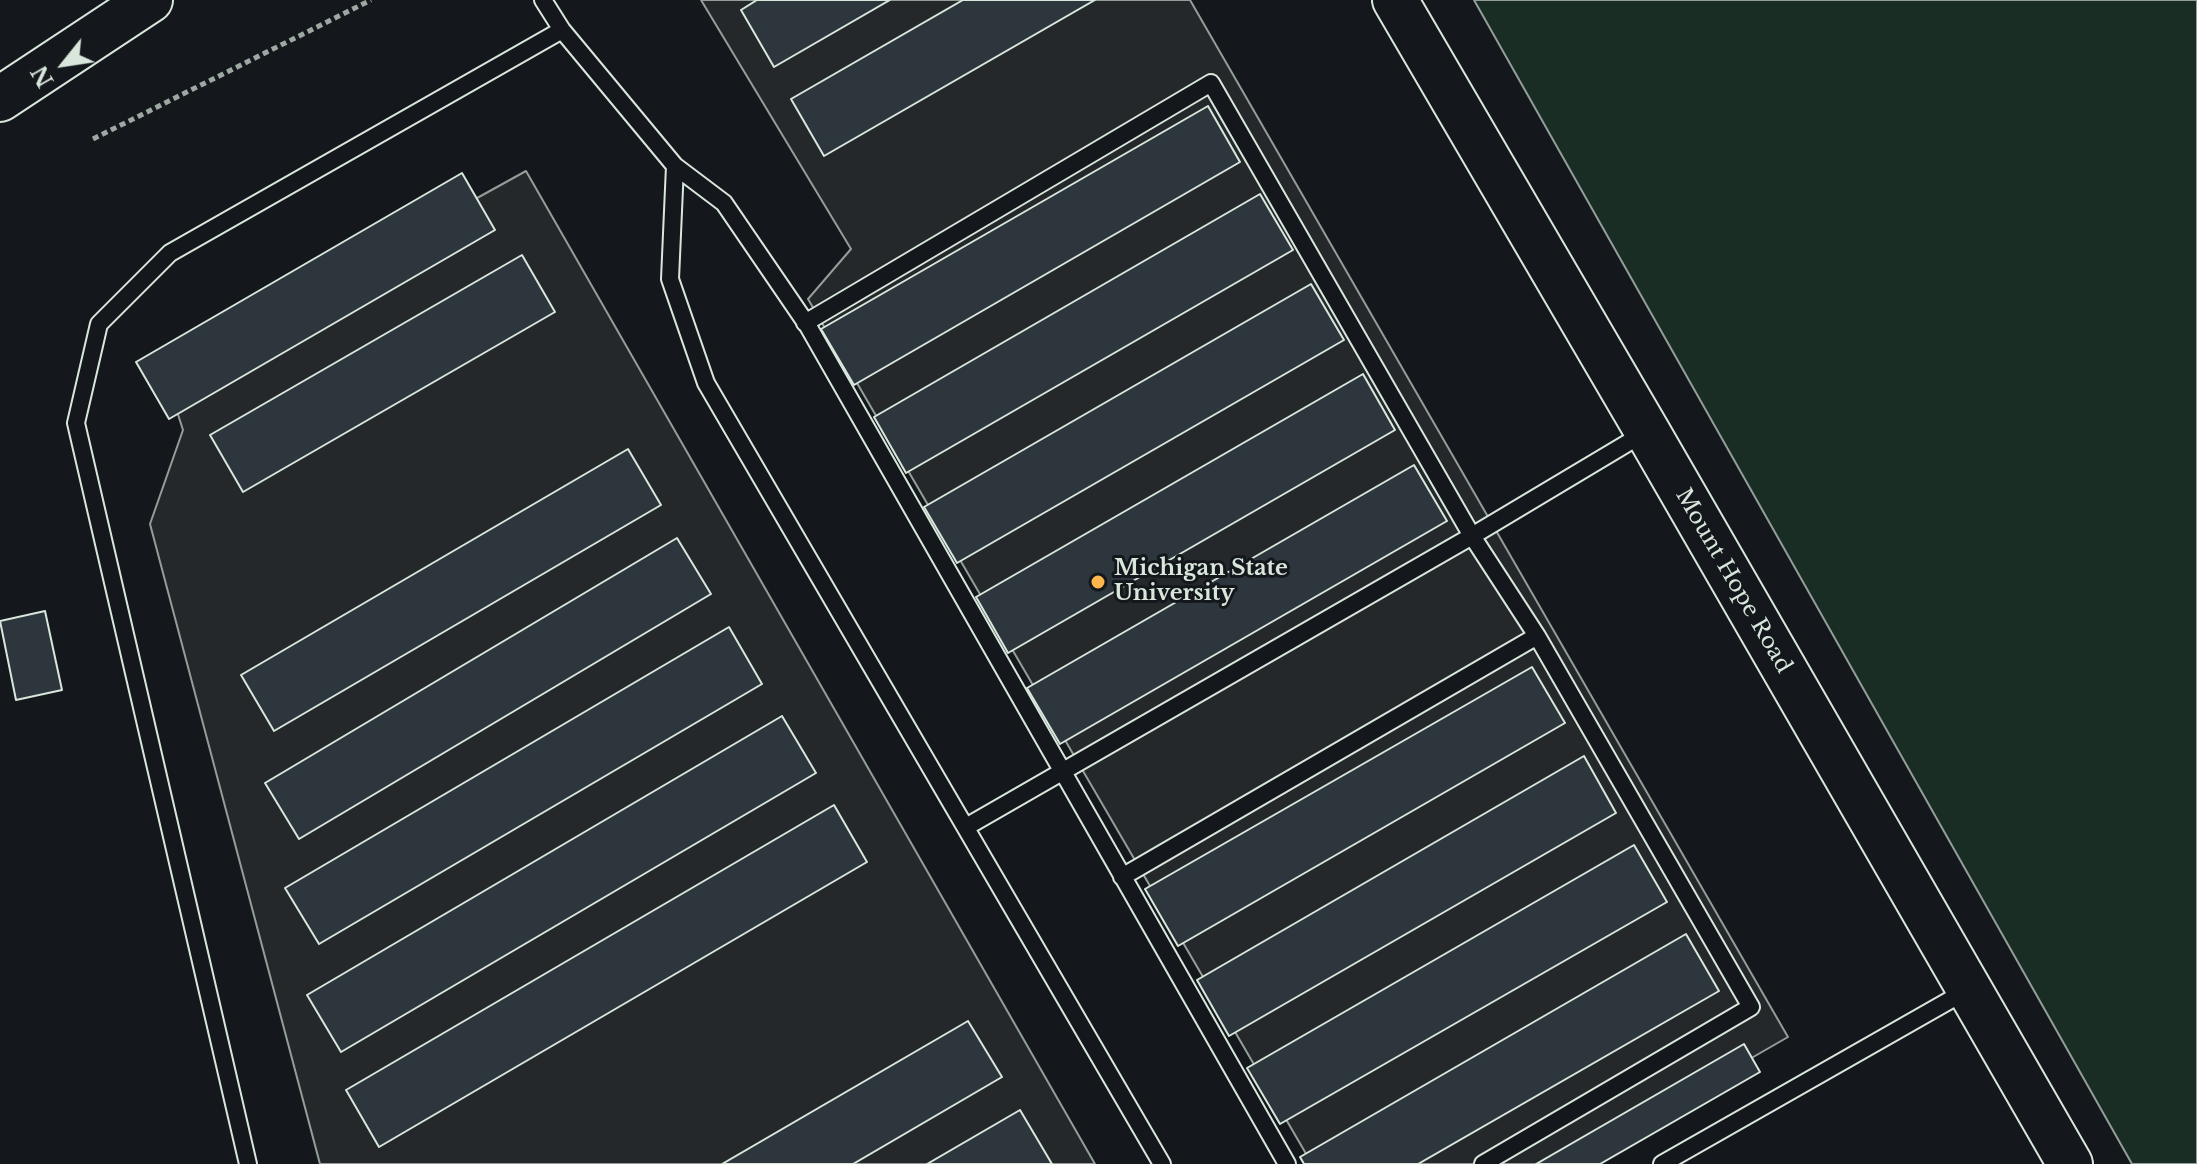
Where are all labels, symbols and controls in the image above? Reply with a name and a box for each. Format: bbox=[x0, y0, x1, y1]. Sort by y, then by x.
north arrow bbox=[24, 24, 104, 104]
text: N bbox=[26, 61, 60, 92]
street label: Mount Hope Road bbox=[1669, 484, 1797, 678]
place label: Michigan State University bbox=[1114, 556, 1288, 608]
marker: Michigan State University bbox=[1089, 573, 1107, 591]

